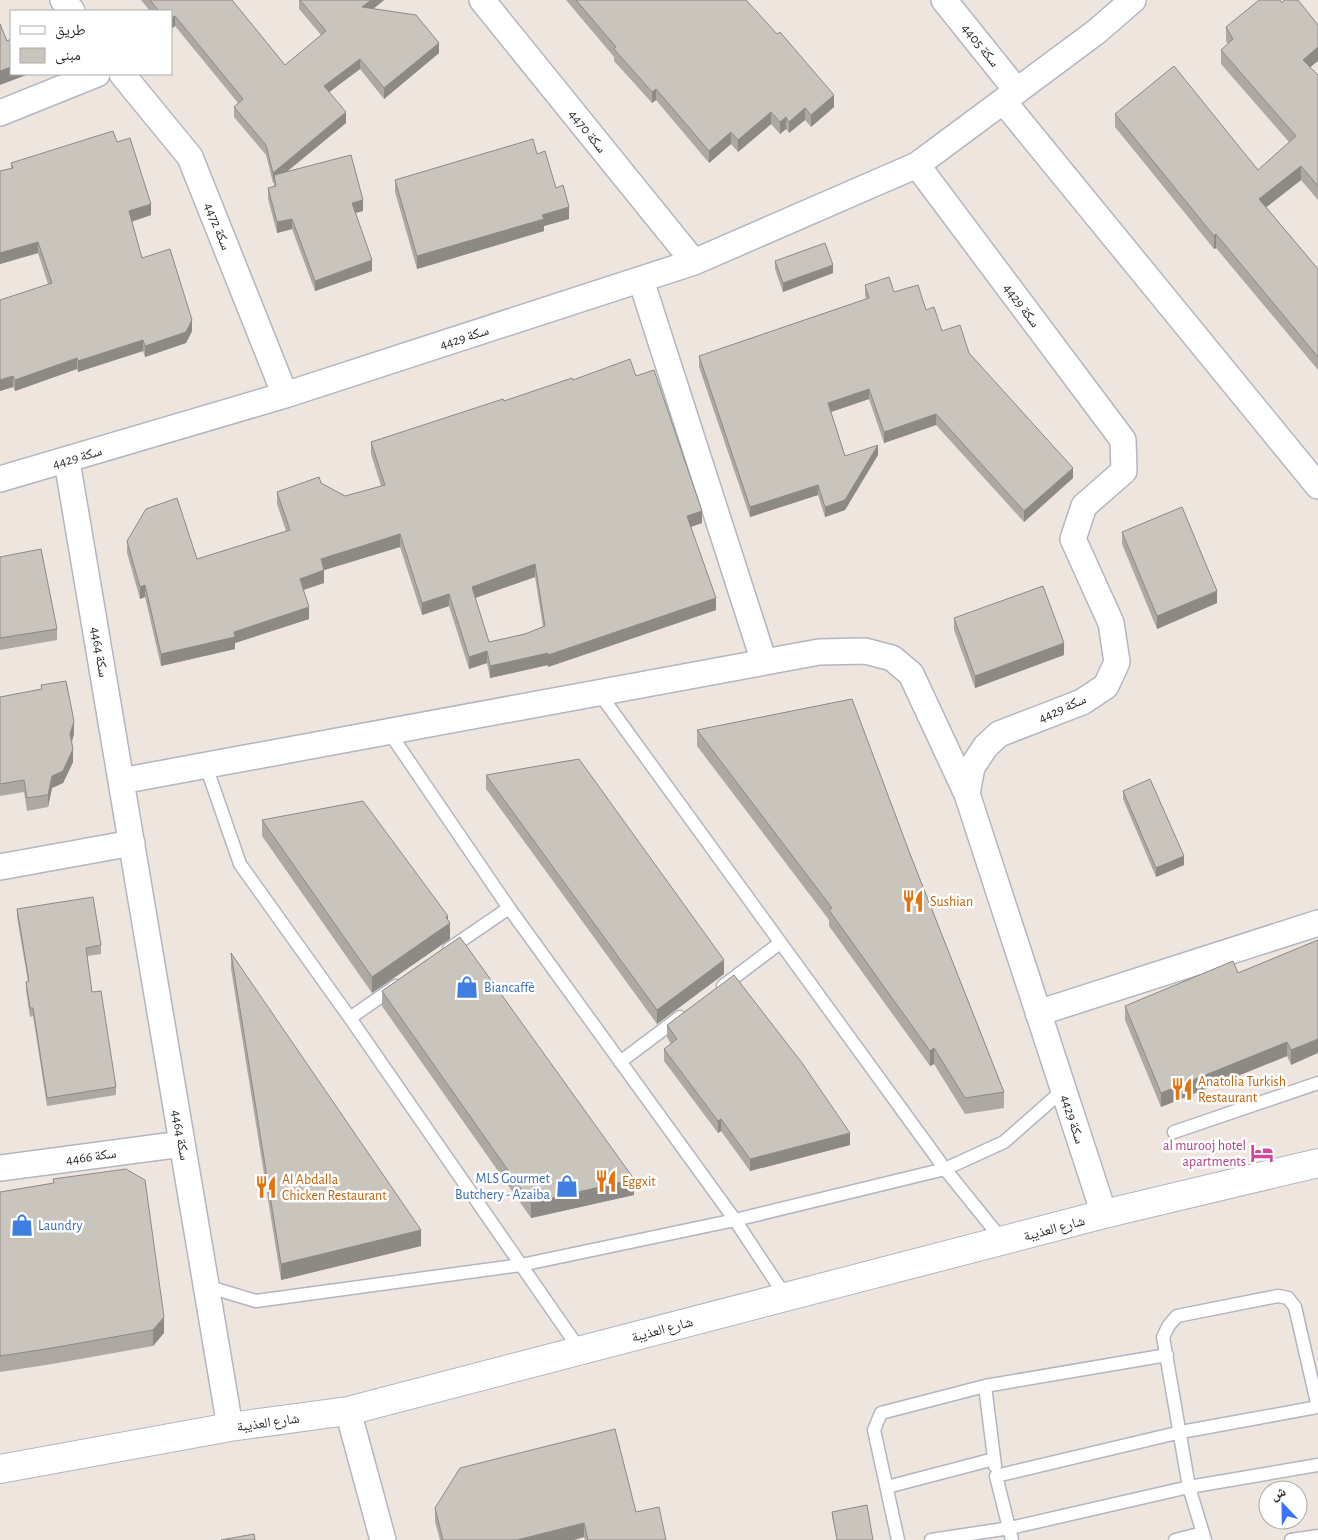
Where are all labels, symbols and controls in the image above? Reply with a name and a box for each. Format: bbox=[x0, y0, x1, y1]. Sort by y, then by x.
legend bbox=[10, 10, 172, 75]
street label: سكة 4405 bbox=[959, 21, 1002, 70]
text: طريق bbox=[55, 23, 86, 40]
text: مبنى bbox=[55, 48, 81, 65]
street label: سكة 4470 bbox=[566, 107, 609, 156]
street label: سكة 4472 bbox=[201, 201, 233, 252]
street label: سكة 4429 bbox=[1000, 281, 1042, 330]
street label: سكة 4429 bbox=[438, 323, 491, 352]
street label: سكة 4429 bbox=[51, 444, 104, 472]
street label: سكة 4464 bbox=[88, 626, 110, 679]
street label: سكة 4429 bbox=[1036, 692, 1088, 726]
restaurant icon: Sushian bbox=[900, 888, 926, 914]
place label: Sushian bbox=[930, 895, 973, 909]
shop icon: Biancaffè bbox=[454, 974, 480, 1000]
place label: Biancaffè bbox=[484, 981, 535, 995]
place label: Anatolia Turkish Restaurant bbox=[1198, 1075, 1286, 1105]
restaurant icon: Anatolia Turkish Restaurant bbox=[1169, 1076, 1195, 1102]
street label: سكة 4429 bbox=[1058, 1093, 1087, 1146]
street label: سكة 4464 bbox=[169, 1109, 191, 1162]
place label: al murooj hotel apartments bbox=[1163, 1139, 1246, 1169]
hotel icon: al murooj hotel apartments bbox=[1249, 1140, 1275, 1166]
street label: سكة 4466 bbox=[65, 1147, 117, 1167]
restaurant icon: Eggxit bbox=[593, 1168, 619, 1194]
place label: MLS Gourmet Butchery - Azaiba bbox=[455, 1172, 551, 1202]
place label: Al Abdalla Chicken Restaurant bbox=[282, 1173, 387, 1203]
shop icon: MLS Gourmet Butchery - Azaiba bbox=[554, 1173, 580, 1199]
restaurant icon: Al Abdalla Chicken Restaurant bbox=[253, 1174, 279, 1200]
place label: Eggxit bbox=[622, 1175, 656, 1189]
shop icon: Laundry bbox=[9, 1212, 35, 1238]
street label: شارع العذيبة bbox=[1022, 1214, 1087, 1246]
place label: Laundry bbox=[38, 1219, 82, 1233]
street label: شارع العذيبة bbox=[630, 1315, 695, 1347]
street label: شارع العذيبة bbox=[236, 1412, 301, 1436]
north arrow bbox=[1258, 1480, 1308, 1530]
text: ش bbox=[1269, 1485, 1289, 1504]

